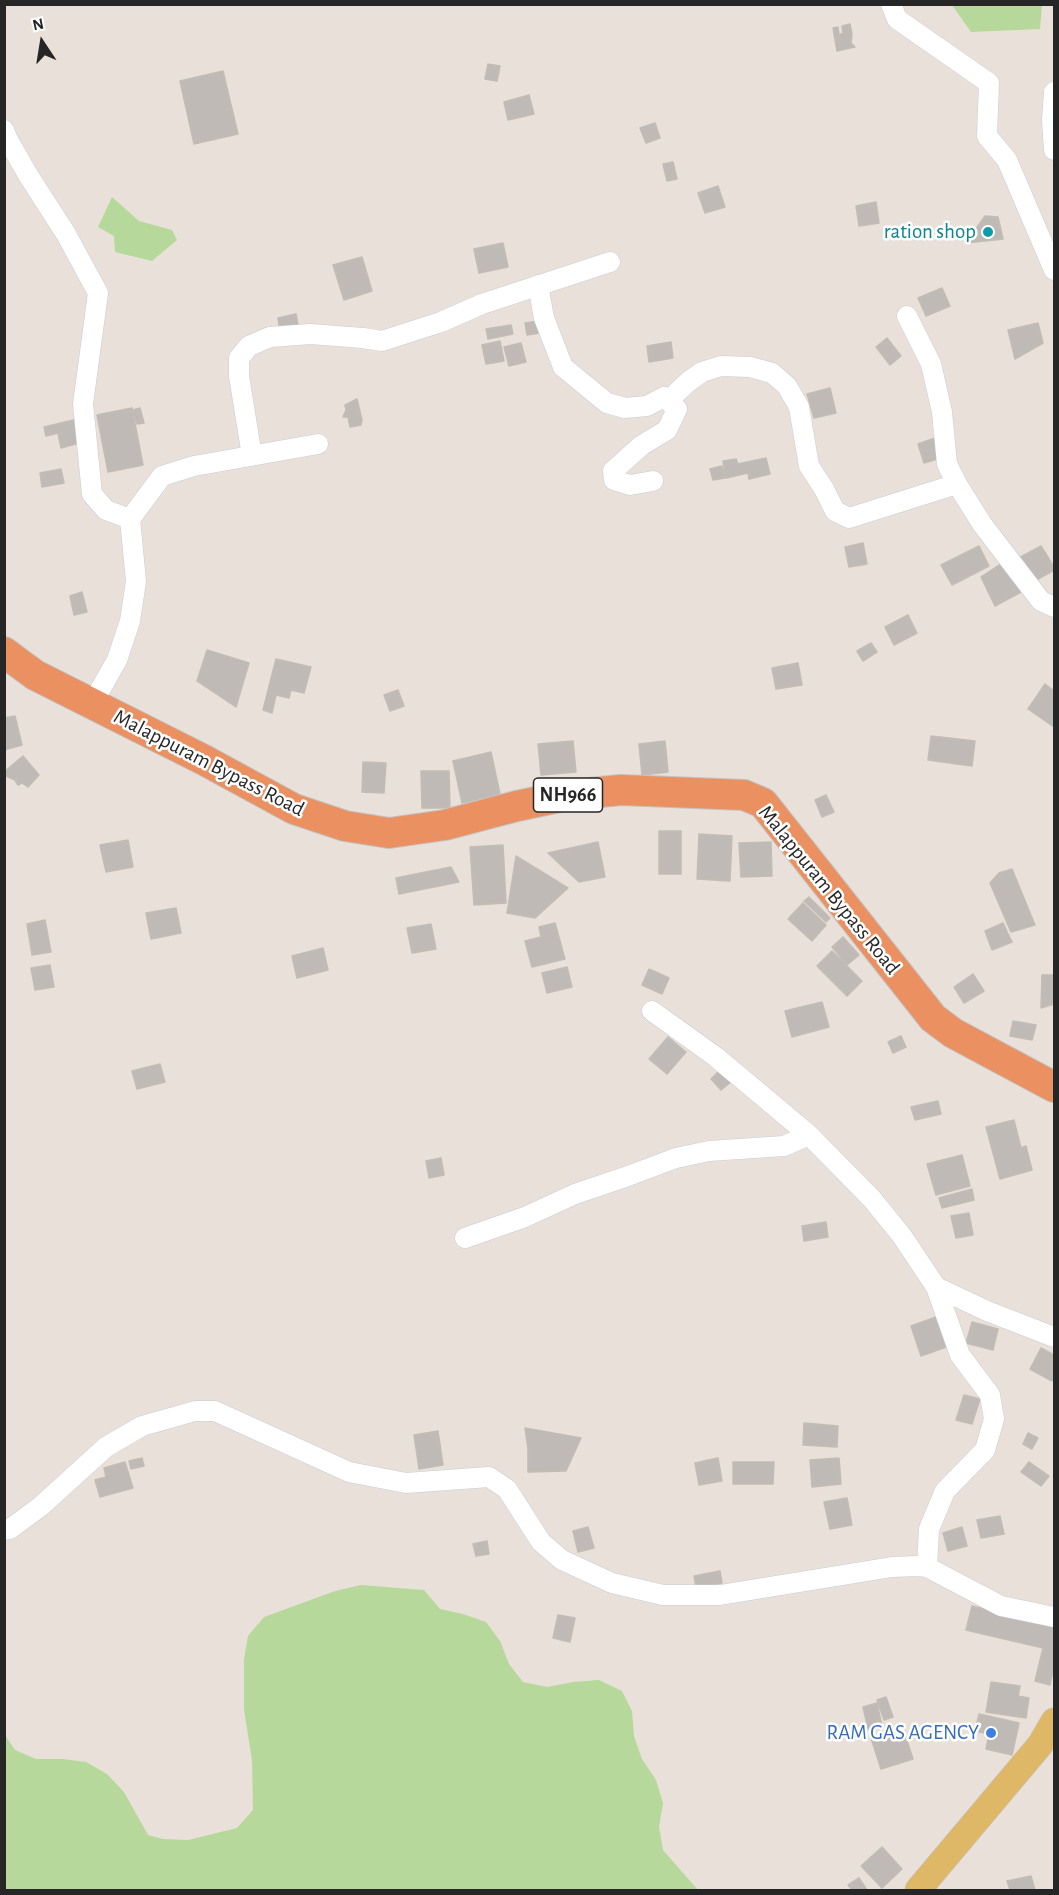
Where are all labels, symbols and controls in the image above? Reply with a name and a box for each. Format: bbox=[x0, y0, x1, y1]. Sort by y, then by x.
north arrow bbox=[12, 12, 72, 72]
text: N bbox=[31, 15, 45, 33]
place label: ration shop bbox=[884, 219, 976, 245]
marker: ration shop bbox=[981, 225, 995, 239]
street label: Malappuram Bypass Road bbox=[109, 704, 309, 822]
road number: NH966 bbox=[534, 778, 602, 812]
street label: Malappuram Bypass Road bbox=[753, 800, 905, 980]
place label: RAM GAS AGENCY bbox=[826, 1720, 979, 1746]
marker: RAM GAS AGENCY bbox=[984, 1726, 998, 1740]

